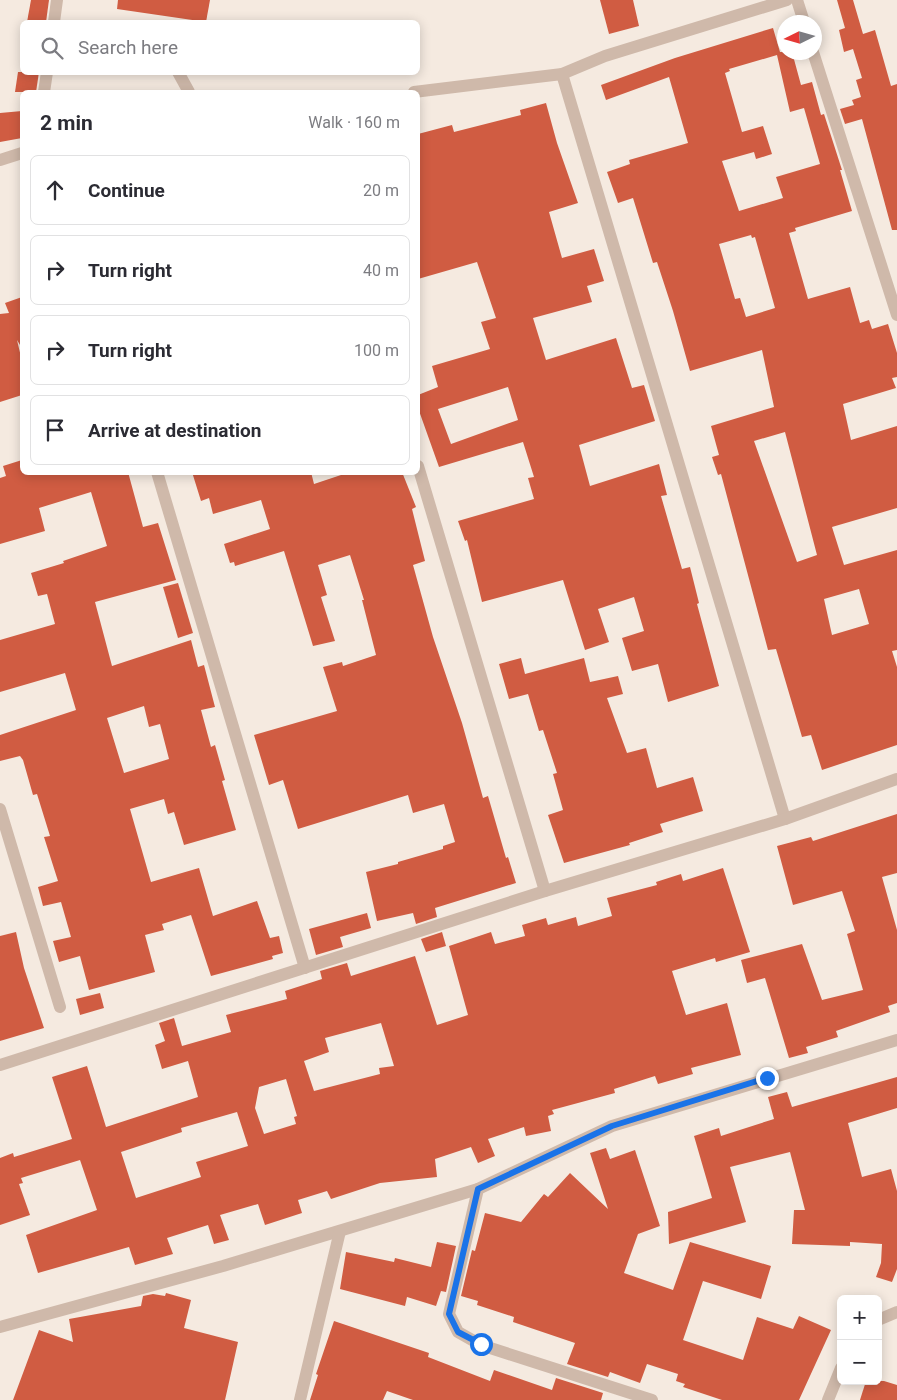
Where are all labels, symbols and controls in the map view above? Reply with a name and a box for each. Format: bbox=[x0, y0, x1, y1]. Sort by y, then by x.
north arrow bbox=[777, 15, 822, 60]
search box bbox=[20, 20, 420, 75]
icon: search bbox=[38, 34, 66, 62]
text: Search here bbox=[78, 36, 178, 59]
text: 2 min bbox=[40, 111, 93, 135]
text: Walk · 160 m bbox=[308, 113, 400, 132]
icon: ahead bbox=[41, 176, 69, 204]
text: Continue bbox=[88, 179, 165, 202]
text: 20 m bbox=[363, 181, 399, 200]
icon: right bbox=[41, 256, 69, 284]
text: Turn right bbox=[88, 259, 172, 282]
text: 40 m bbox=[363, 261, 399, 280]
icon: right bbox=[41, 336, 69, 364]
text: Turn right bbox=[88, 339, 172, 362]
text: 100 m bbox=[354, 341, 399, 360]
icon: arrive bbox=[41, 416, 69, 444]
text: Arrive at destination bbox=[88, 419, 261, 442]
route end bbox=[756, 1067, 779, 1090]
map controls bbox=[837, 1295, 882, 1385]
button: + bbox=[837, 1295, 882, 1340]
route start bbox=[470, 1333, 493, 1356]
button: − bbox=[837, 1340, 882, 1385]

